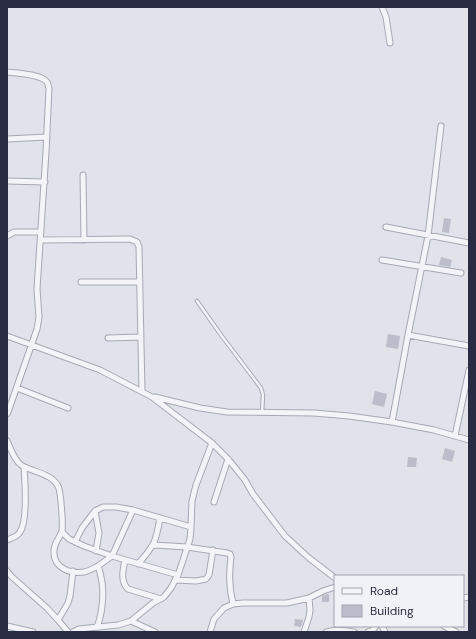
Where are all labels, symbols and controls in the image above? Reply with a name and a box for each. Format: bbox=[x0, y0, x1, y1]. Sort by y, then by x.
legend bbox=[334, 575, 464, 627]
text: Road bbox=[370, 583, 398, 599]
text: Building bbox=[370, 603, 414, 619]

